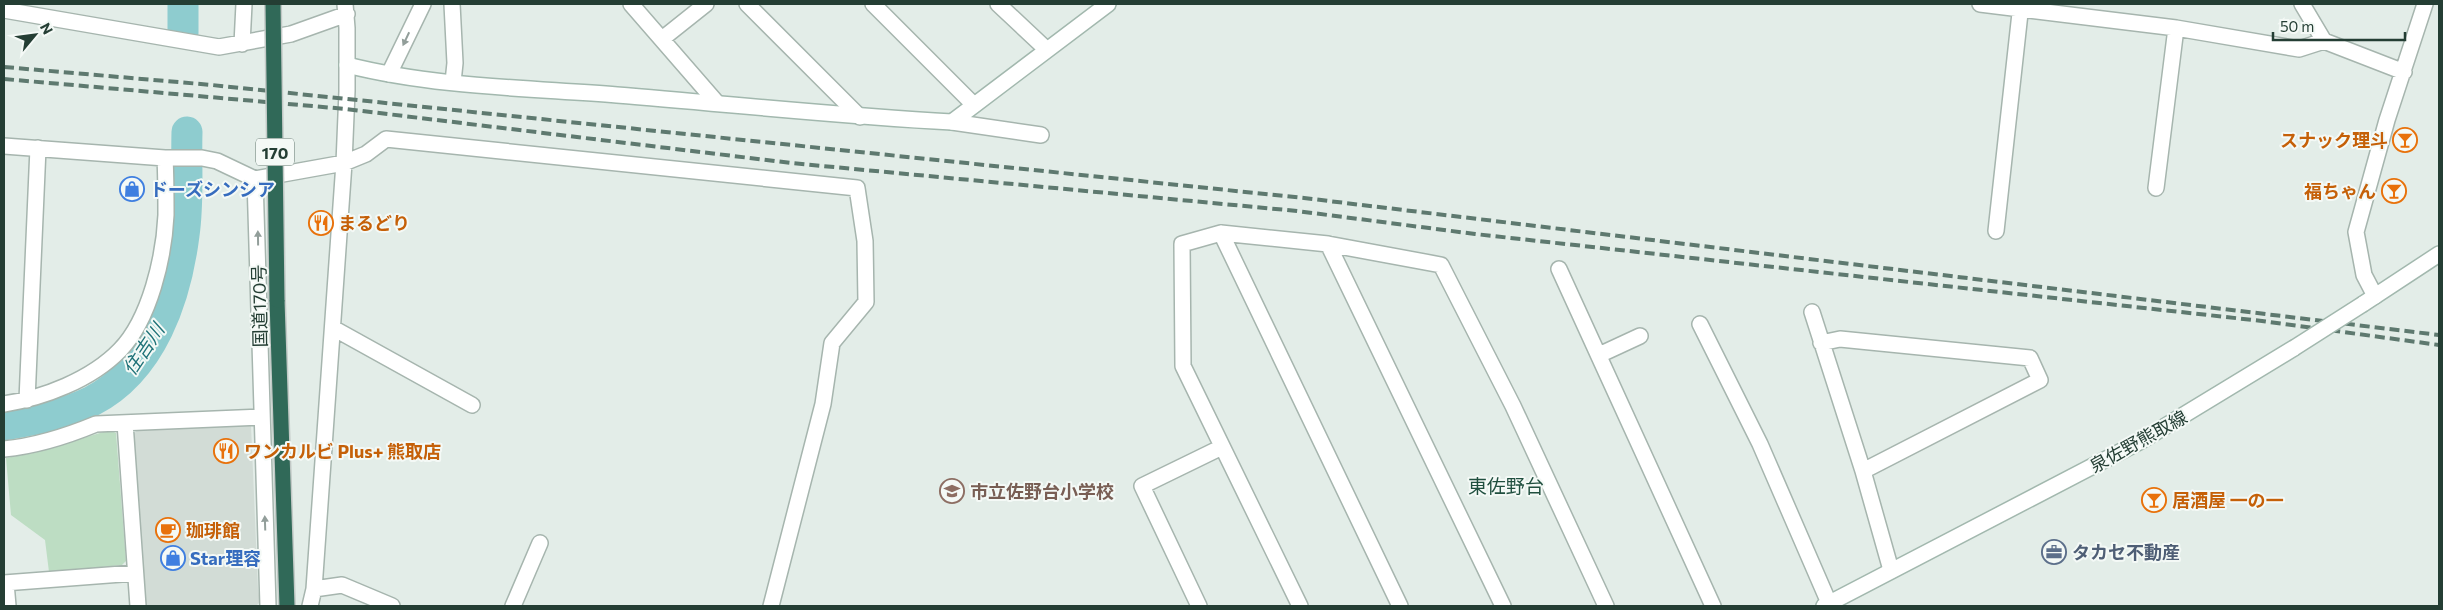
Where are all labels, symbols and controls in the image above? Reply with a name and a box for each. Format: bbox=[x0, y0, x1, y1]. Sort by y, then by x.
north arrow bbox=[10, 10, 60, 60]
scale bar bbox=[2273, 10, 2406, 42]
text: 50 m bbox=[2280, 17, 2314, 35]
text: N bbox=[37, 20, 57, 37]
one-way arrow bbox=[402, 32, 410, 46]
bar icon: スナック理斗 bbox=[2392, 127, 2418, 153]
place label: スナック理斗 bbox=[2280, 129, 2388, 151]
road number: 170 bbox=[256, 138, 294, 166]
shop icon: ドーズシンシア bbox=[119, 176, 145, 202]
place label: ドーズシンシア bbox=[150, 178, 275, 200]
bar icon: 福ちゃん bbox=[2381, 178, 2407, 204]
place label: 福ちゃん bbox=[2304, 180, 2376, 202]
restaurant icon: まるどり bbox=[308, 210, 334, 236]
place label: まるどり bbox=[338, 212, 410, 234]
one-way arrow bbox=[253, 230, 261, 246]
street label: 国道170号 bbox=[247, 264, 271, 348]
water label: 住吉川 bbox=[118, 317, 170, 379]
street label: 泉佐野熊取線 bbox=[2085, 405, 2191, 477]
restaurant icon: ワンカルビ Plus+ 熊取店 bbox=[213, 438, 239, 464]
place label: ワンカルビ Plus+ 熊取店 bbox=[244, 440, 441, 462]
district label: 東佐野台 bbox=[1468, 474, 1544, 497]
school or university icon: 市立佐野台小学校 bbox=[939, 478, 965, 504]
place label: 市立佐野台小学校 bbox=[970, 480, 1114, 502]
bar icon: 居酒屋 一の一 bbox=[2141, 487, 2167, 513]
place label: 居酒屋 一の一 bbox=[2172, 489, 2283, 511]
one-way arrow bbox=[261, 514, 269, 530]
cafe icon: 珈琲館 bbox=[155, 517, 181, 543]
place label: 珈琲館 bbox=[186, 519, 240, 541]
office icon: タカセ不動産 bbox=[2041, 539, 2067, 565]
place label: タカセ不動産 bbox=[2072, 541, 2180, 563]
shop icon: Star理容 bbox=[160, 545, 186, 571]
place label: Star理容 bbox=[190, 547, 261, 569]

